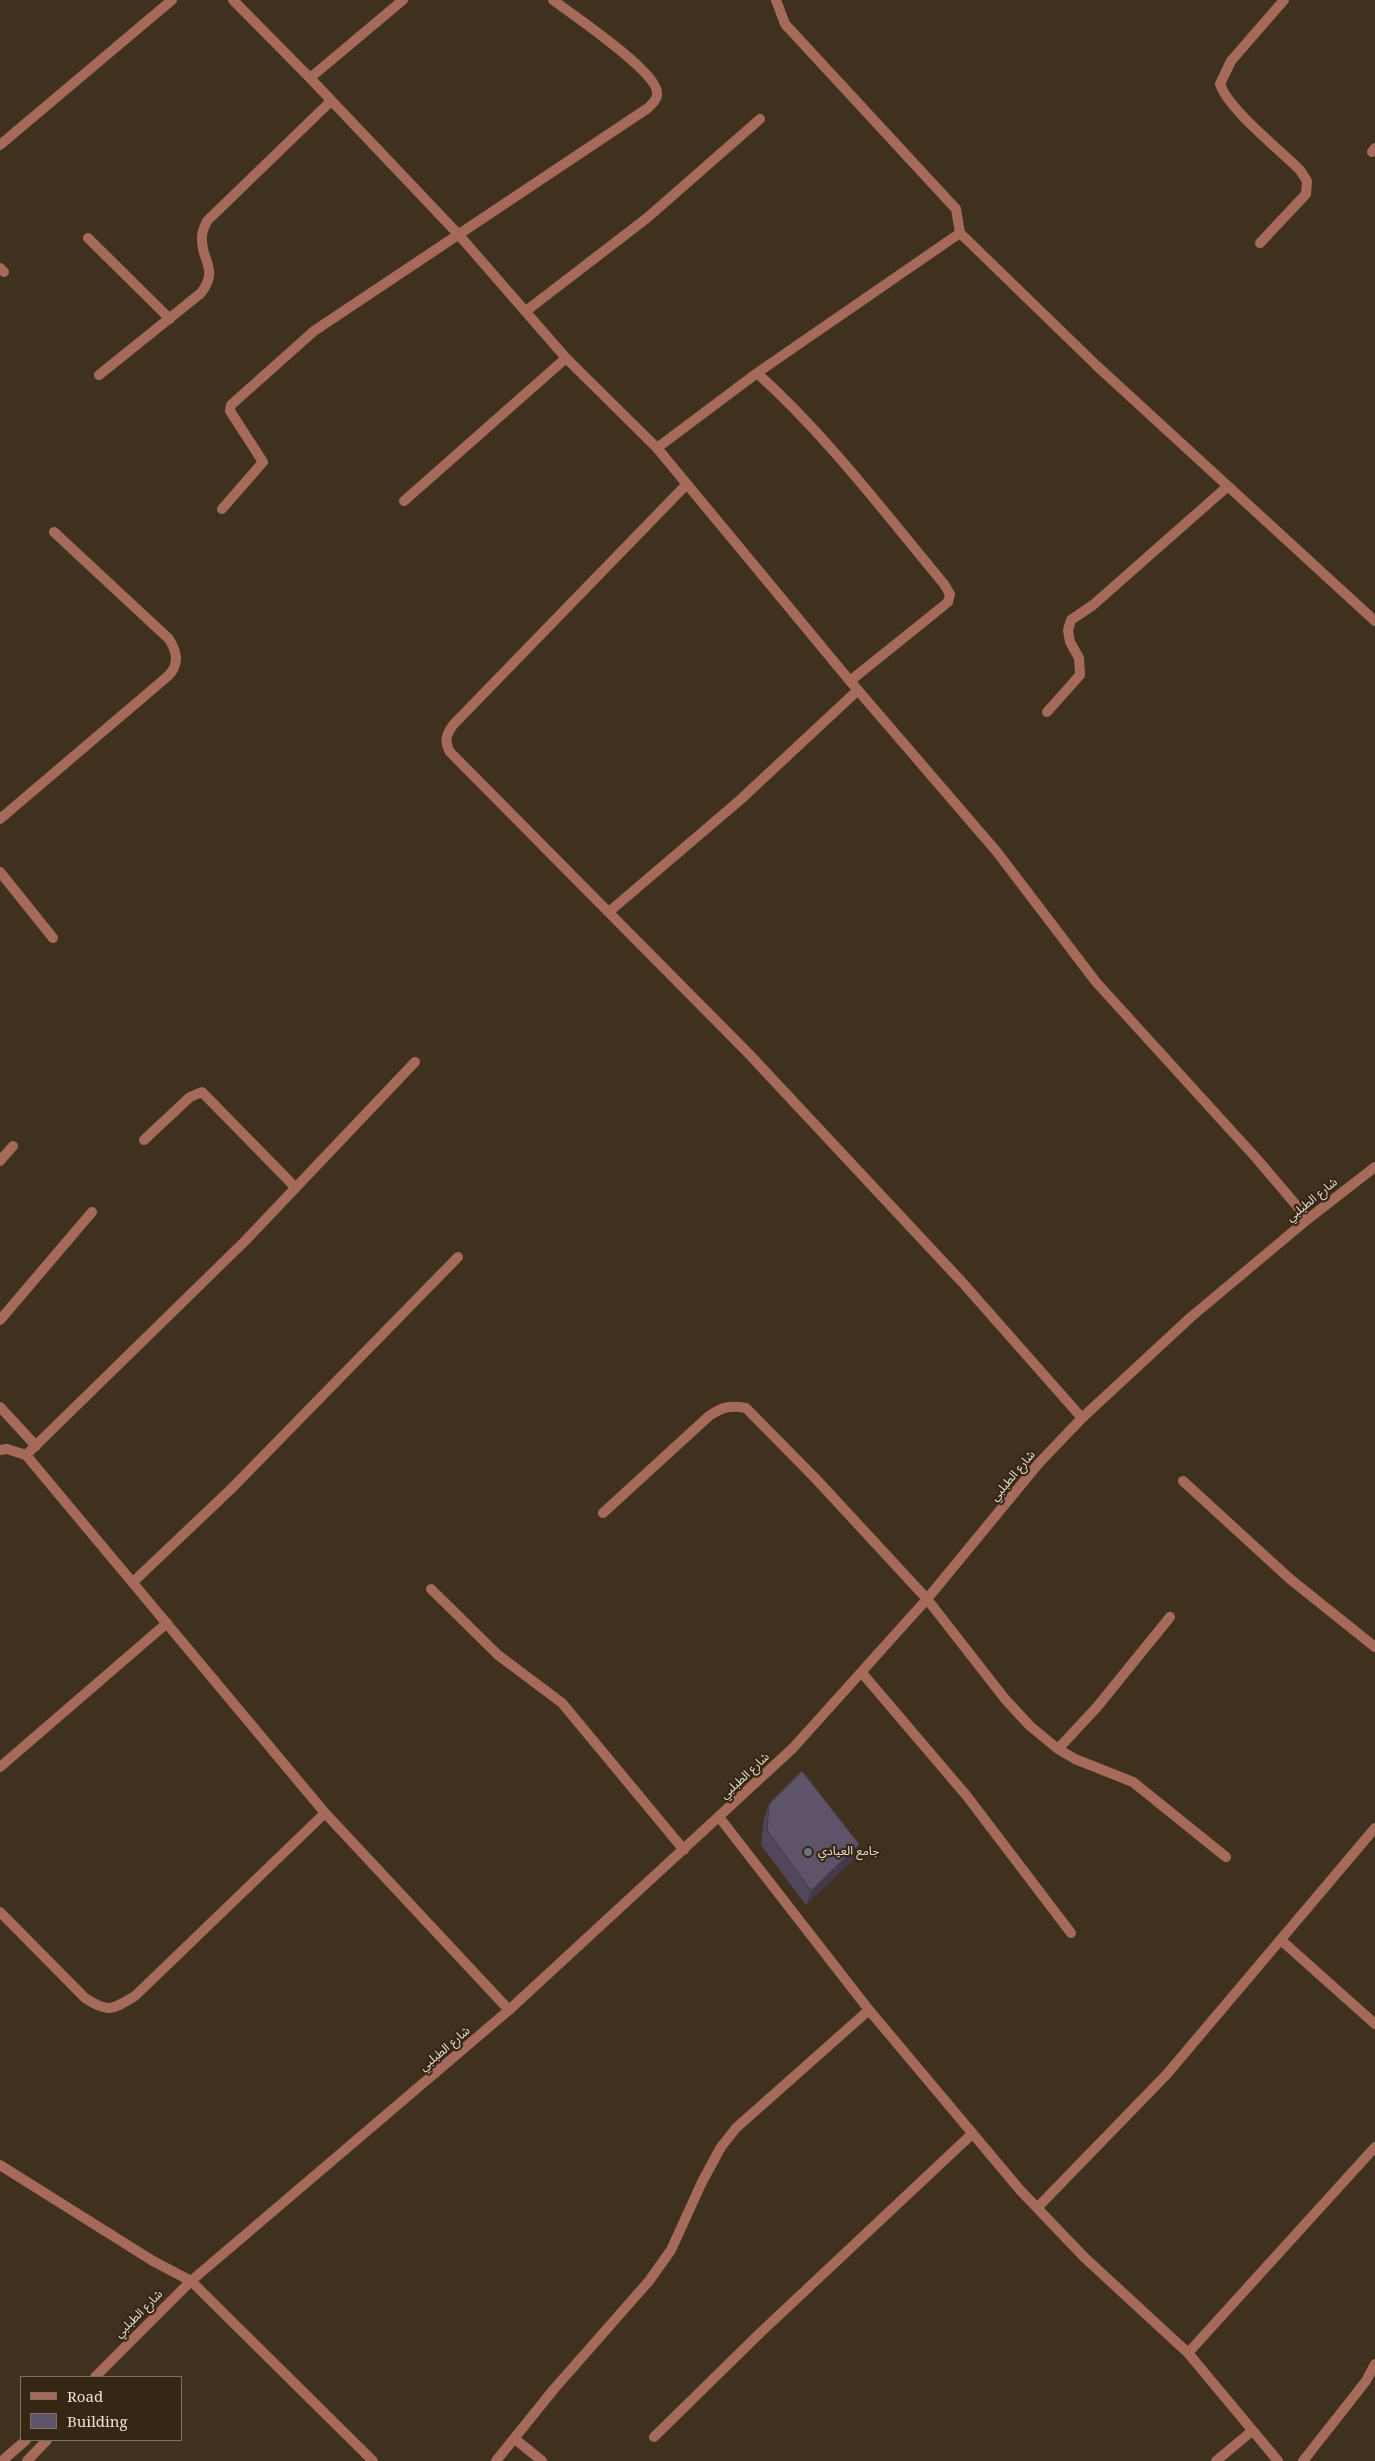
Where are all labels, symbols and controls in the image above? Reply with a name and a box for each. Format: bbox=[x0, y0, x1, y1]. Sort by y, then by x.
street label: شارع الطبلبي bbox=[1284, 1175, 1340, 1225]
street label: شارع الطبلبي bbox=[988, 1448, 1038, 1504]
street label: شارع الطبلبي bbox=[718, 1750, 772, 1802]
place label: جامع العيادي bbox=[818, 1845, 879, 1859]
marker: جامع العيادي bbox=[802, 1846, 814, 1858]
street label: شارع الطبلبي bbox=[417, 2024, 473, 2074]
street label: شارع الطبلبي bbox=[112, 2287, 166, 2341]
legend bbox=[20, 2376, 182, 2441]
text: Road bbox=[67, 2386, 103, 2406]
text: Building bbox=[67, 2411, 128, 2431]

